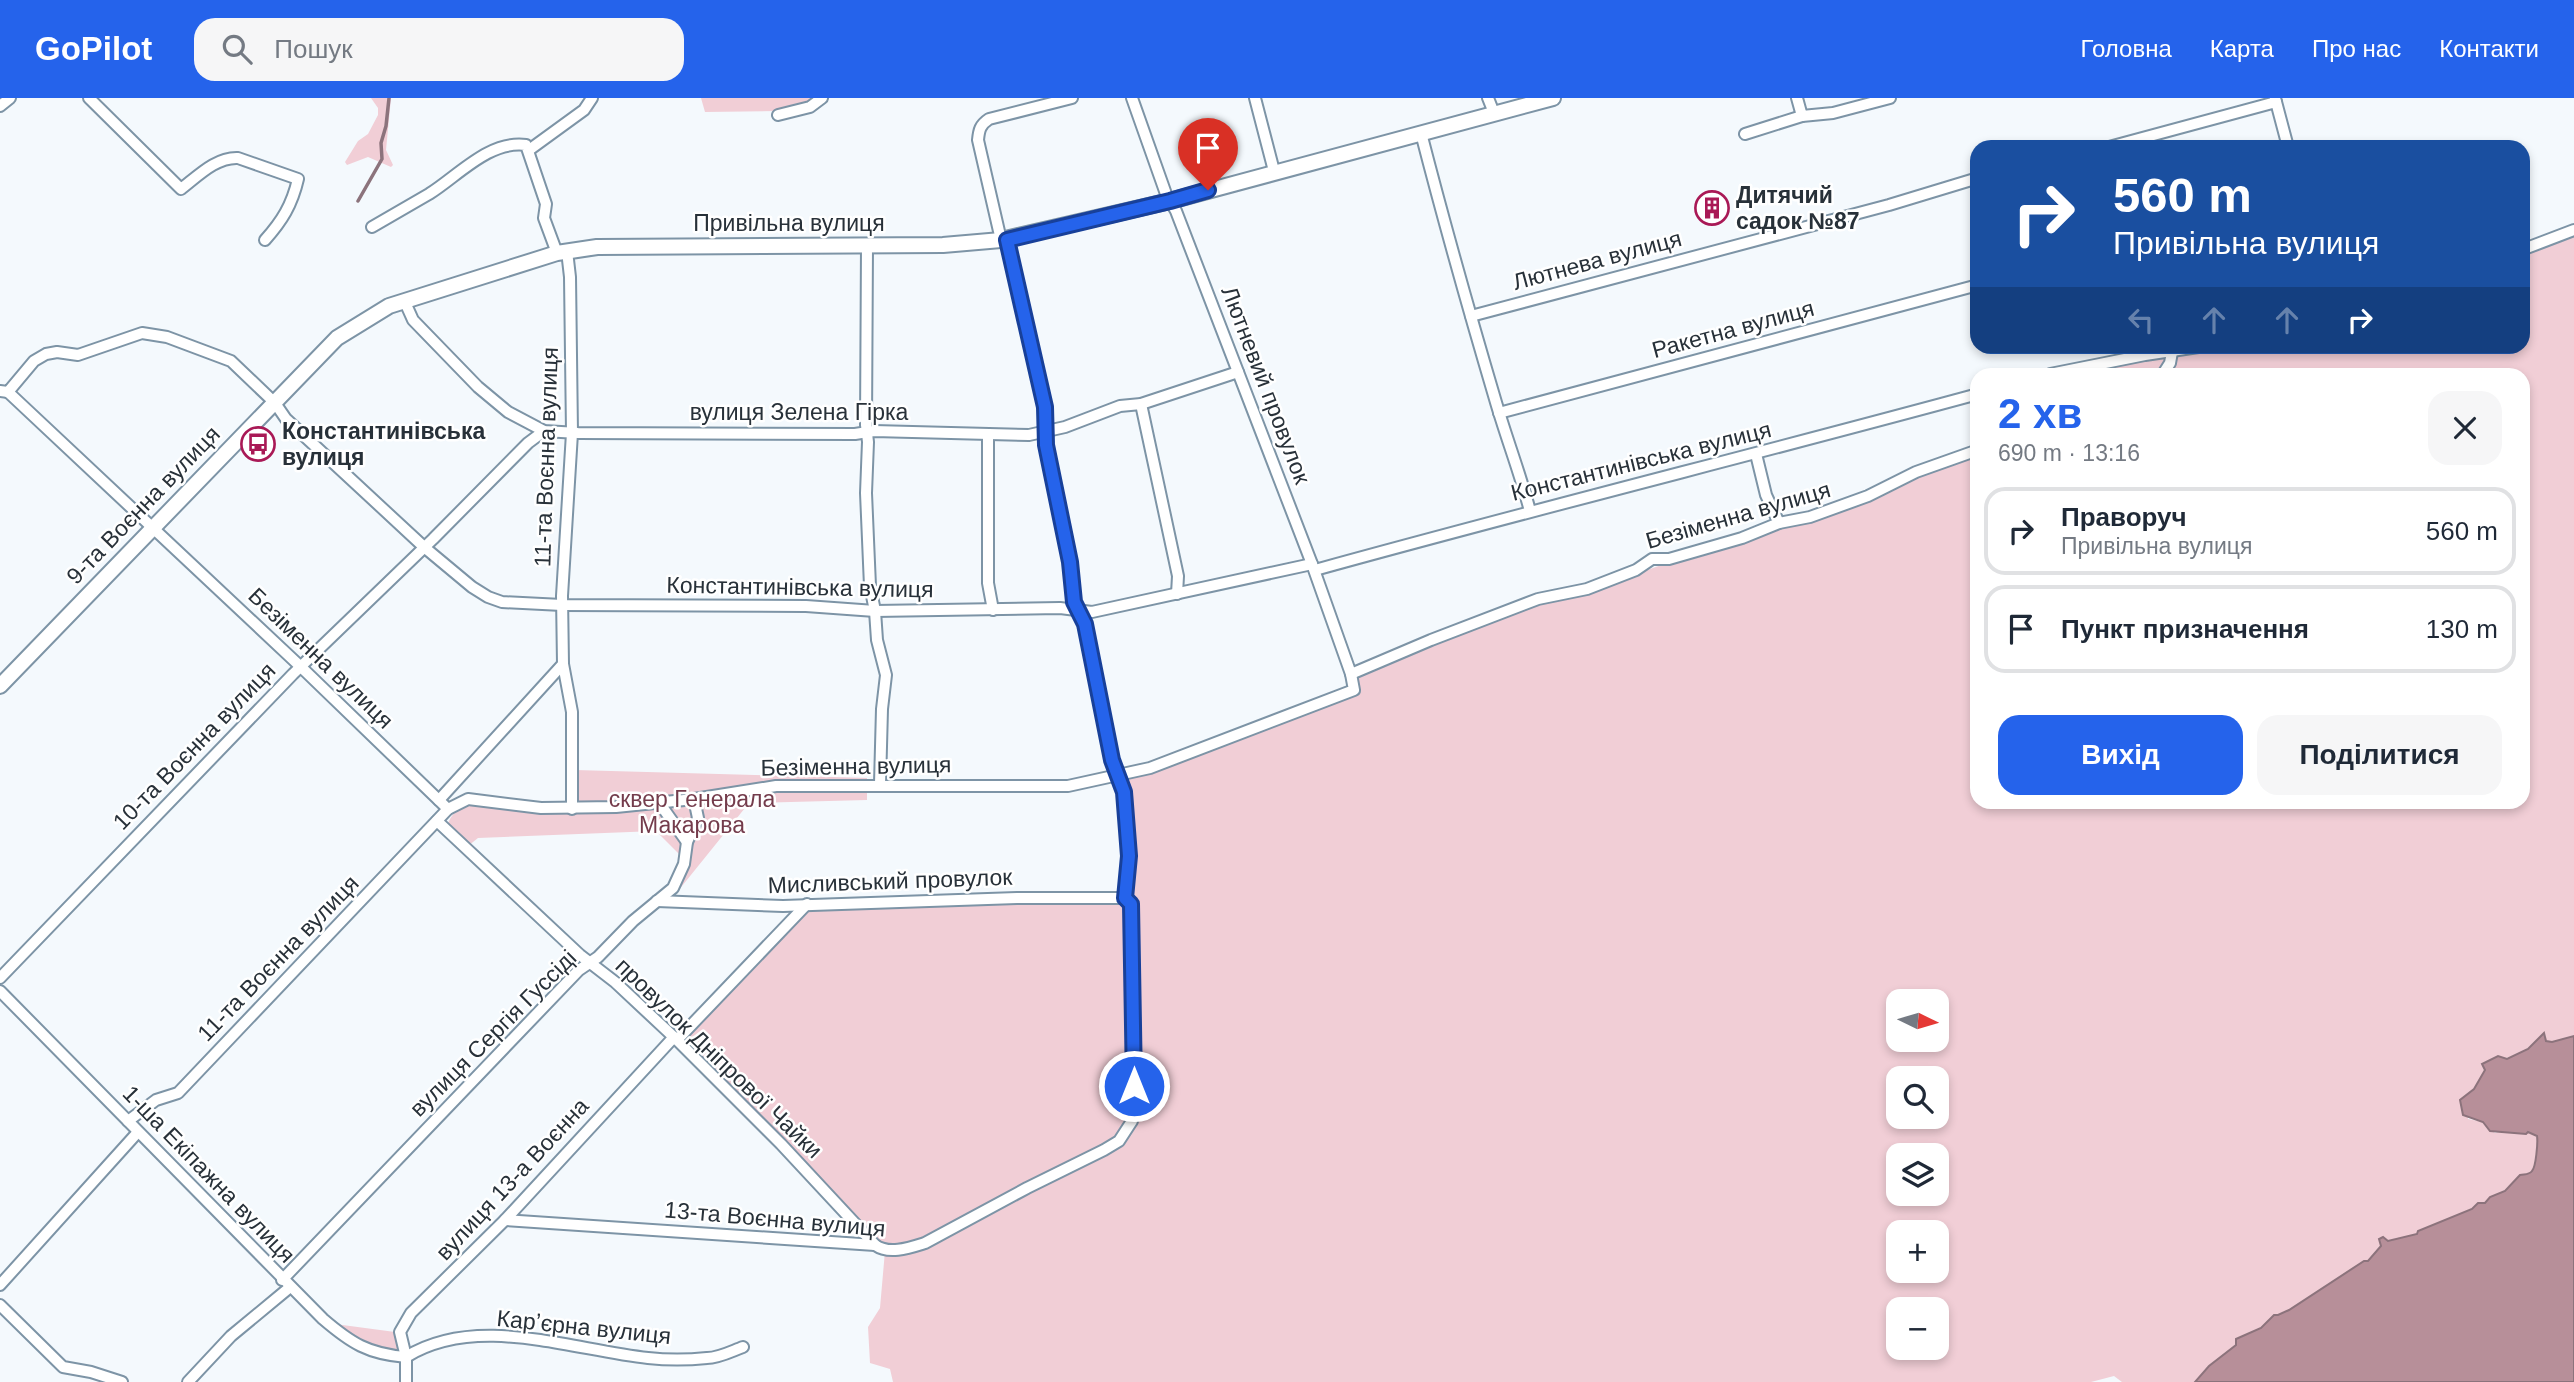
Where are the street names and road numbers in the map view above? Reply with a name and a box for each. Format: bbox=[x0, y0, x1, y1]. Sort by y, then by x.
street label: Привільна вулиця bbox=[693, 210, 885, 236]
street label: Лютнева вулиця bbox=[1510, 225, 1684, 295]
street label: Лютневий провулок bbox=[1216, 283, 1316, 488]
street label: Ракетна вулиця bbox=[1649, 295, 1817, 363]
street label: 11-та Воєнна вулиця bbox=[529, 347, 563, 567]
street label: вулиця Зелена Гірка bbox=[690, 399, 909, 425]
street label: Константинівська вулиця bbox=[1508, 416, 1774, 506]
street label: 9-та Воєнна вулиця bbox=[61, 421, 225, 589]
street label: Безіменна вулиця bbox=[1643, 476, 1833, 554]
street label: Константинівська вулиця bbox=[666, 572, 934, 602]
street label: Безіменна вулиця bbox=[243, 582, 399, 734]
street label: 10-та Воєнна вулиця bbox=[108, 657, 280, 835]
street label: Безіменна вулиця bbox=[760, 751, 952, 781]
street label: Мисливський провулок bbox=[767, 864, 1014, 898]
street label: 11-та Воєнна вулиця bbox=[192, 870, 364, 1046]
street label: вулиця Сергія Гуссіді bbox=[404, 944, 582, 1122]
street label: провулок Дніпрової Чайки bbox=[611, 953, 827, 1163]
street label: 1-ша Екіпажна вулиця bbox=[118, 1080, 300, 1268]
street label: вулиця 13-а Воєнна bbox=[430, 1093, 594, 1265]
street label: 13-та Воєнна вулиця bbox=[663, 1196, 887, 1242]
street label: Карʼєрна вулиця bbox=[496, 1305, 672, 1349]

